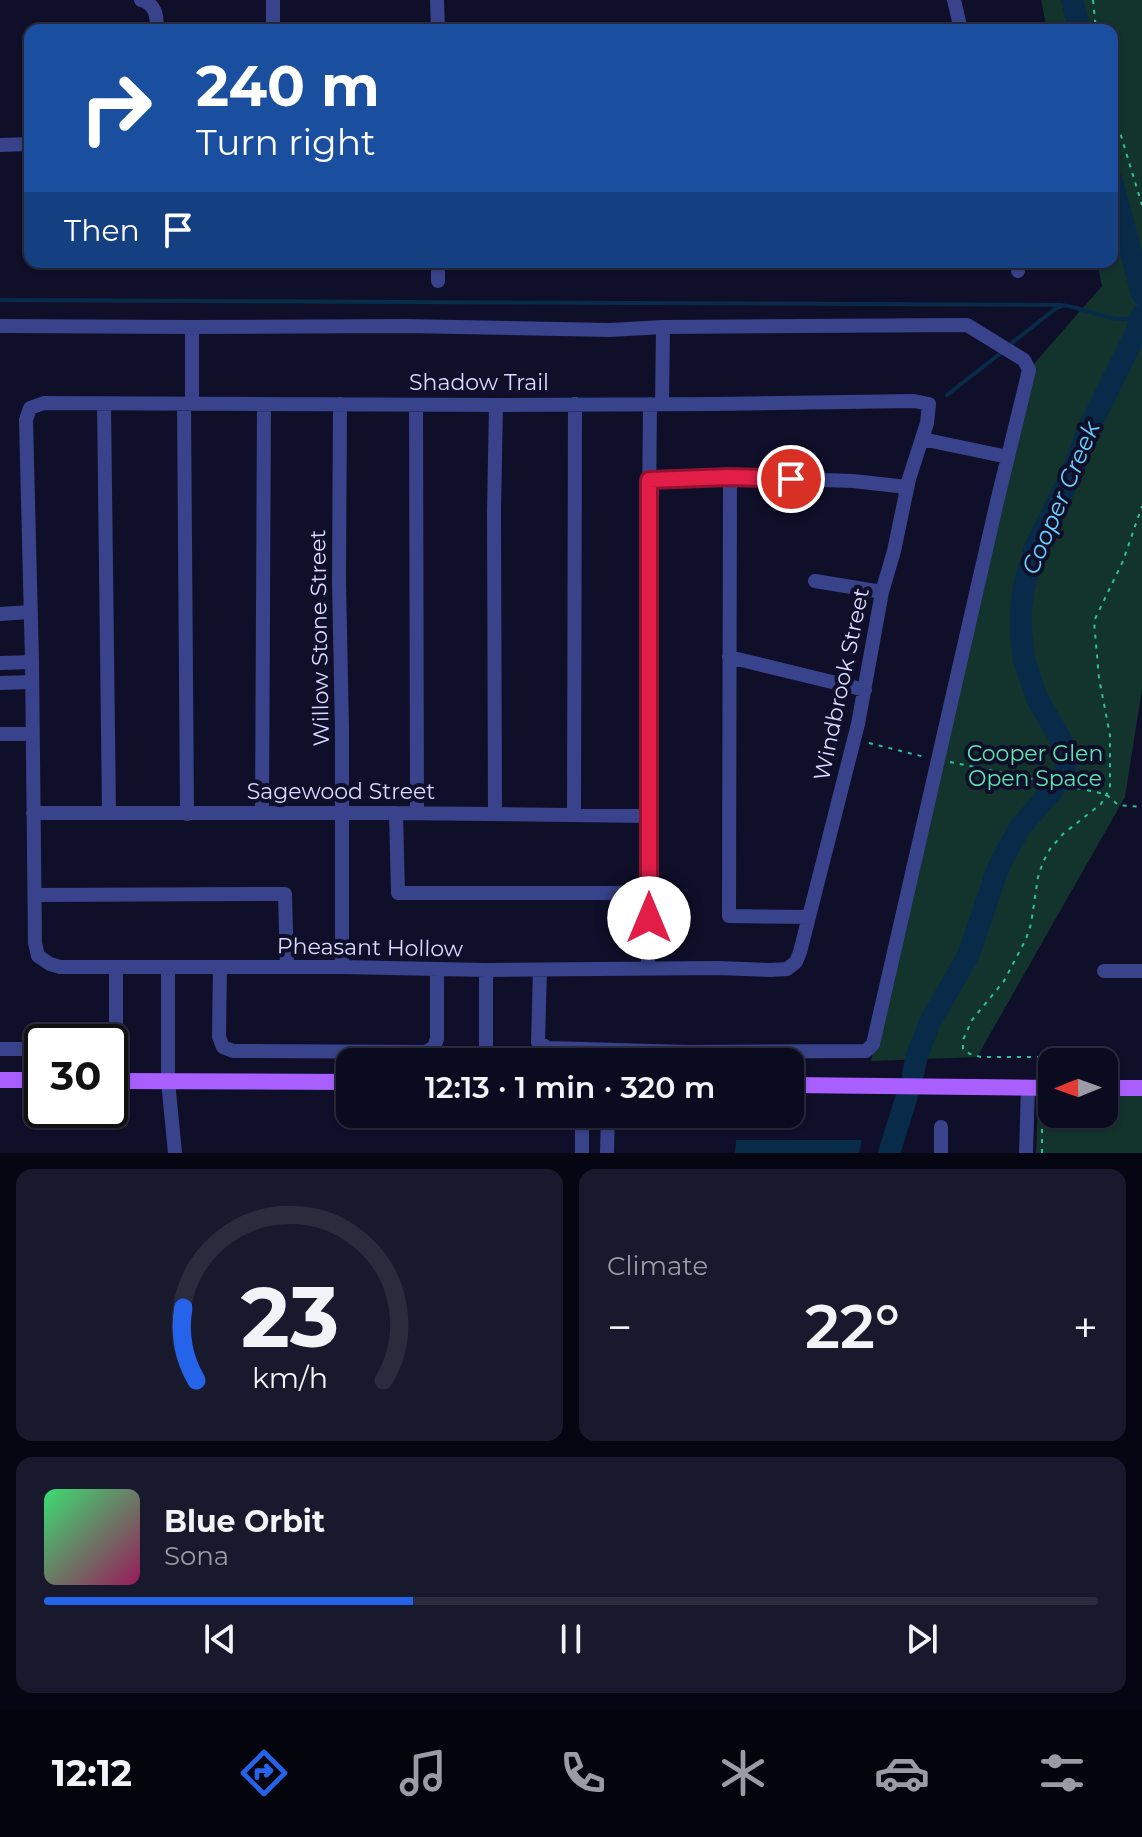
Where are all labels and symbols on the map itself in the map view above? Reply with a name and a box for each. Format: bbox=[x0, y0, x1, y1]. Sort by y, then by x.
street label: Shadow Trail bbox=[409, 369, 549, 396]
water label: Cooper Creek bbox=[1015, 415, 1106, 579]
pin bbox=[757, 445, 825, 513]
street label: Willow Stone Street bbox=[304, 529, 335, 747]
street label: Windbrook Street bbox=[808, 585, 875, 783]
park label: Cooper Glen Open Space bbox=[967, 740, 1103, 792]
street label: Sagewood Street bbox=[247, 778, 435, 805]
position arrow bbox=[607, 876, 691, 960]
street label: Pheasant Hollow bbox=[277, 932, 464, 963]
speed limit sign: 30 bbox=[24, 1024, 128, 1128]
north arrow bbox=[1038, 1048, 1118, 1128]

